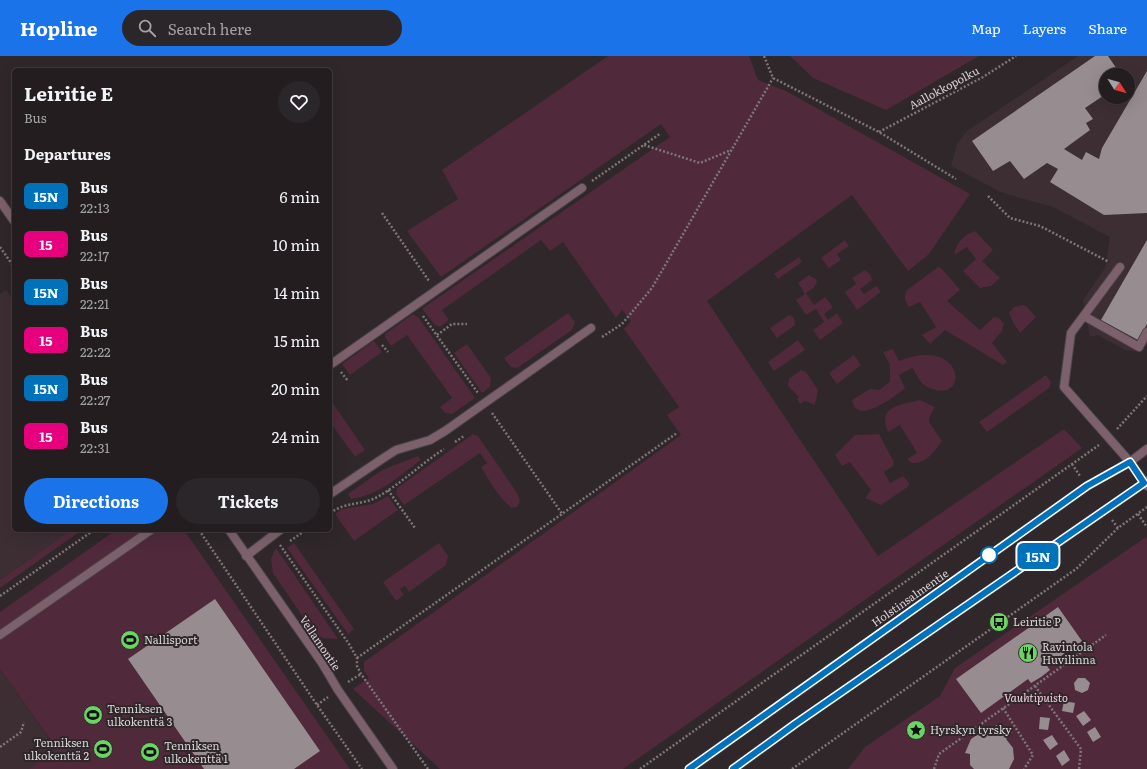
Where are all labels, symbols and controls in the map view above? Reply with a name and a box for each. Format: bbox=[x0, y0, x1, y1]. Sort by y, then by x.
search box bbox=[122, 10, 402, 46]
text: Hopline bbox=[20, 14, 98, 42]
icon: search bbox=[136, 17, 158, 39]
text: Search here bbox=[168, 17, 252, 40]
text: Map bbox=[971, 18, 1001, 38]
text: Layers bbox=[1023, 18, 1066, 38]
text: Share bbox=[1088, 18, 1127, 38]
street label: Aallokkopolku bbox=[906, 62, 982, 112]
north arrow bbox=[1099, 68, 1135, 104]
map controls bbox=[1099, 68, 1135, 104]
text: Leiritie E bbox=[24, 79, 113, 107]
button: heart bbox=[278, 81, 320, 123]
text: Bus bbox=[24, 108, 47, 127]
text: Departures bbox=[24, 142, 111, 165]
text: Bus bbox=[80, 175, 108, 198]
text: 6 min bbox=[279, 185, 320, 208]
text: 15N bbox=[33, 186, 59, 206]
text: 22:13 bbox=[80, 198, 110, 217]
text: Bus bbox=[80, 223, 108, 246]
text: 10 min bbox=[273, 233, 320, 256]
text: 15 bbox=[39, 234, 53, 254]
text: 22:17 bbox=[80, 246, 109, 265]
text: Bus bbox=[80, 271, 108, 294]
text: 14 min bbox=[274, 281, 320, 304]
text: 15N bbox=[33, 282, 59, 302]
text: 22:21 bbox=[80, 294, 109, 313]
text: Bus bbox=[80, 319, 108, 342]
text: 15 min bbox=[274, 329, 320, 352]
text: 15 bbox=[39, 330, 53, 350]
text: 22:22 bbox=[80, 342, 111, 361]
text: Bus bbox=[80, 367, 108, 390]
text: 20 min bbox=[271, 377, 320, 400]
text: 15N bbox=[33, 378, 59, 398]
text: 22:27 bbox=[80, 390, 110, 409]
text: Bus bbox=[80, 415, 108, 438]
text: 24 min bbox=[272, 425, 320, 448]
text: 15 bbox=[39, 426, 53, 446]
text: 22:31 bbox=[80, 438, 110, 457]
button: Directions bbox=[24, 478, 168, 524]
button: Tickets bbox=[176, 478, 320, 524]
line badge: 15N bbox=[1015, 543, 1061, 569]
unlabelled marker bbox=[980, 546, 998, 564]
text: 15N bbox=[1025, 546, 1051, 566]
street label: Holstinsalmentie bbox=[868, 564, 951, 630]
bus stop icon: Leiritie P bbox=[988, 611, 1010, 633]
street label: Vellamontie bbox=[296, 612, 345, 673]
place label: Leiritie P bbox=[1013, 613, 1061, 629]
sports icon: Nallisport bbox=[119, 629, 141, 651]
place label: Nallisport bbox=[144, 631, 198, 647]
place label: Ravintola Huvilinna bbox=[1042, 638, 1096, 667]
restaurant icon: Ravintola Huvilinna bbox=[1017, 642, 1039, 664]
park label: Vauhtipuisto bbox=[1004, 689, 1068, 705]
place label: Tenniksen ulkokenttä 3 bbox=[107, 700, 173, 729]
sports icon: Tenniksen ulkokenttä 3 bbox=[82, 704, 104, 726]
place icon: Hyrskyn tyrsky bbox=[905, 719, 927, 741]
place label: Hyrskyn tyrsky bbox=[930, 721, 1012, 737]
place label: Tenniksen ulkokenttä 2 bbox=[24, 734, 89, 763]
place label: Tenniksen ulkokenttä 1 bbox=[164, 737, 229, 766]
sports icon: Tenniksen ulkokenttä 2 bbox=[92, 738, 114, 760]
sports icon: Tenniksen ulkokenttä 1 bbox=[139, 741, 161, 763]

